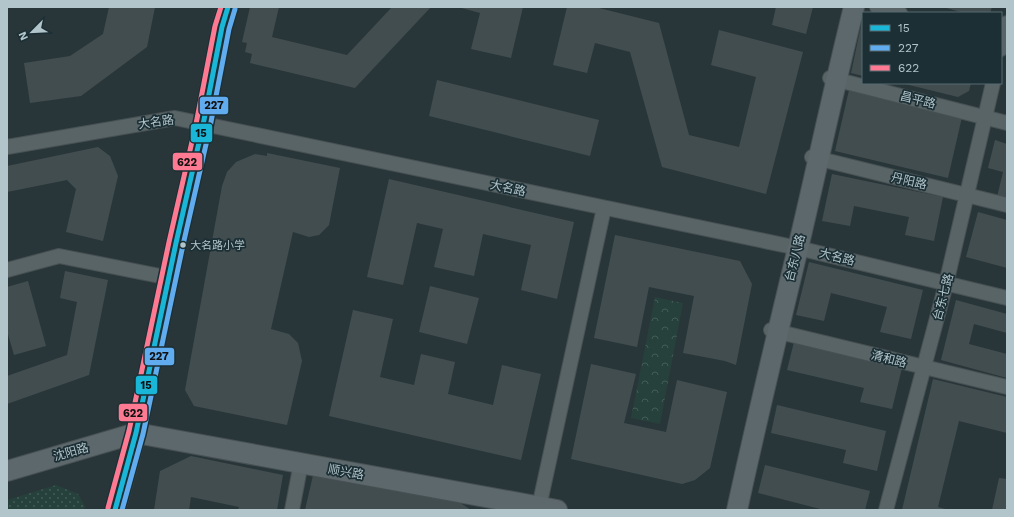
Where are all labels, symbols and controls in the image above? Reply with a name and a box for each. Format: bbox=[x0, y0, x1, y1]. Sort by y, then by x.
north arrow bbox=[12, 12, 52, 52]
legend bbox=[862, 12, 1002, 84]
text: 15 bbox=[898, 21, 910, 35]
text: N bbox=[16, 29, 31, 42]
text: 227 bbox=[898, 41, 919, 55]
text: 622 bbox=[898, 61, 919, 75]
street label: 昌平路 bbox=[899, 89, 937, 111]
line badge: 227 bbox=[199, 96, 229, 115]
text: 227 bbox=[204, 99, 224, 112]
street label: 大名路 bbox=[137, 113, 175, 131]
line badge: 15 bbox=[190, 123, 213, 143]
text: 15 bbox=[195, 127, 207, 140]
line badge: 622 bbox=[172, 152, 203, 171]
text: 622 bbox=[177, 156, 197, 169]
street label: 丹阳路 bbox=[890, 170, 928, 192]
street label: 大名路 bbox=[489, 177, 527, 199]
street label: 台东八路 bbox=[782, 233, 808, 283]
place label: 大名路小学 bbox=[190, 239, 245, 252]
marker: 大名路小学 bbox=[178, 240, 188, 250]
street label: 大名路 bbox=[818, 246, 856, 268]
street label: 台东七路 bbox=[930, 272, 956, 322]
line badge: 227 bbox=[144, 347, 175, 366]
street label: 清和路 bbox=[870, 348, 908, 370]
text: 227 bbox=[149, 350, 169, 363]
line badge: 15 bbox=[135, 375, 158, 395]
text: 15 bbox=[140, 379, 152, 392]
line badge: 622 bbox=[118, 403, 148, 422]
text: 622 bbox=[123, 407, 143, 420]
street label: 沈阳路 bbox=[52, 440, 90, 464]
street label: 顺兴路 bbox=[327, 462, 365, 482]

